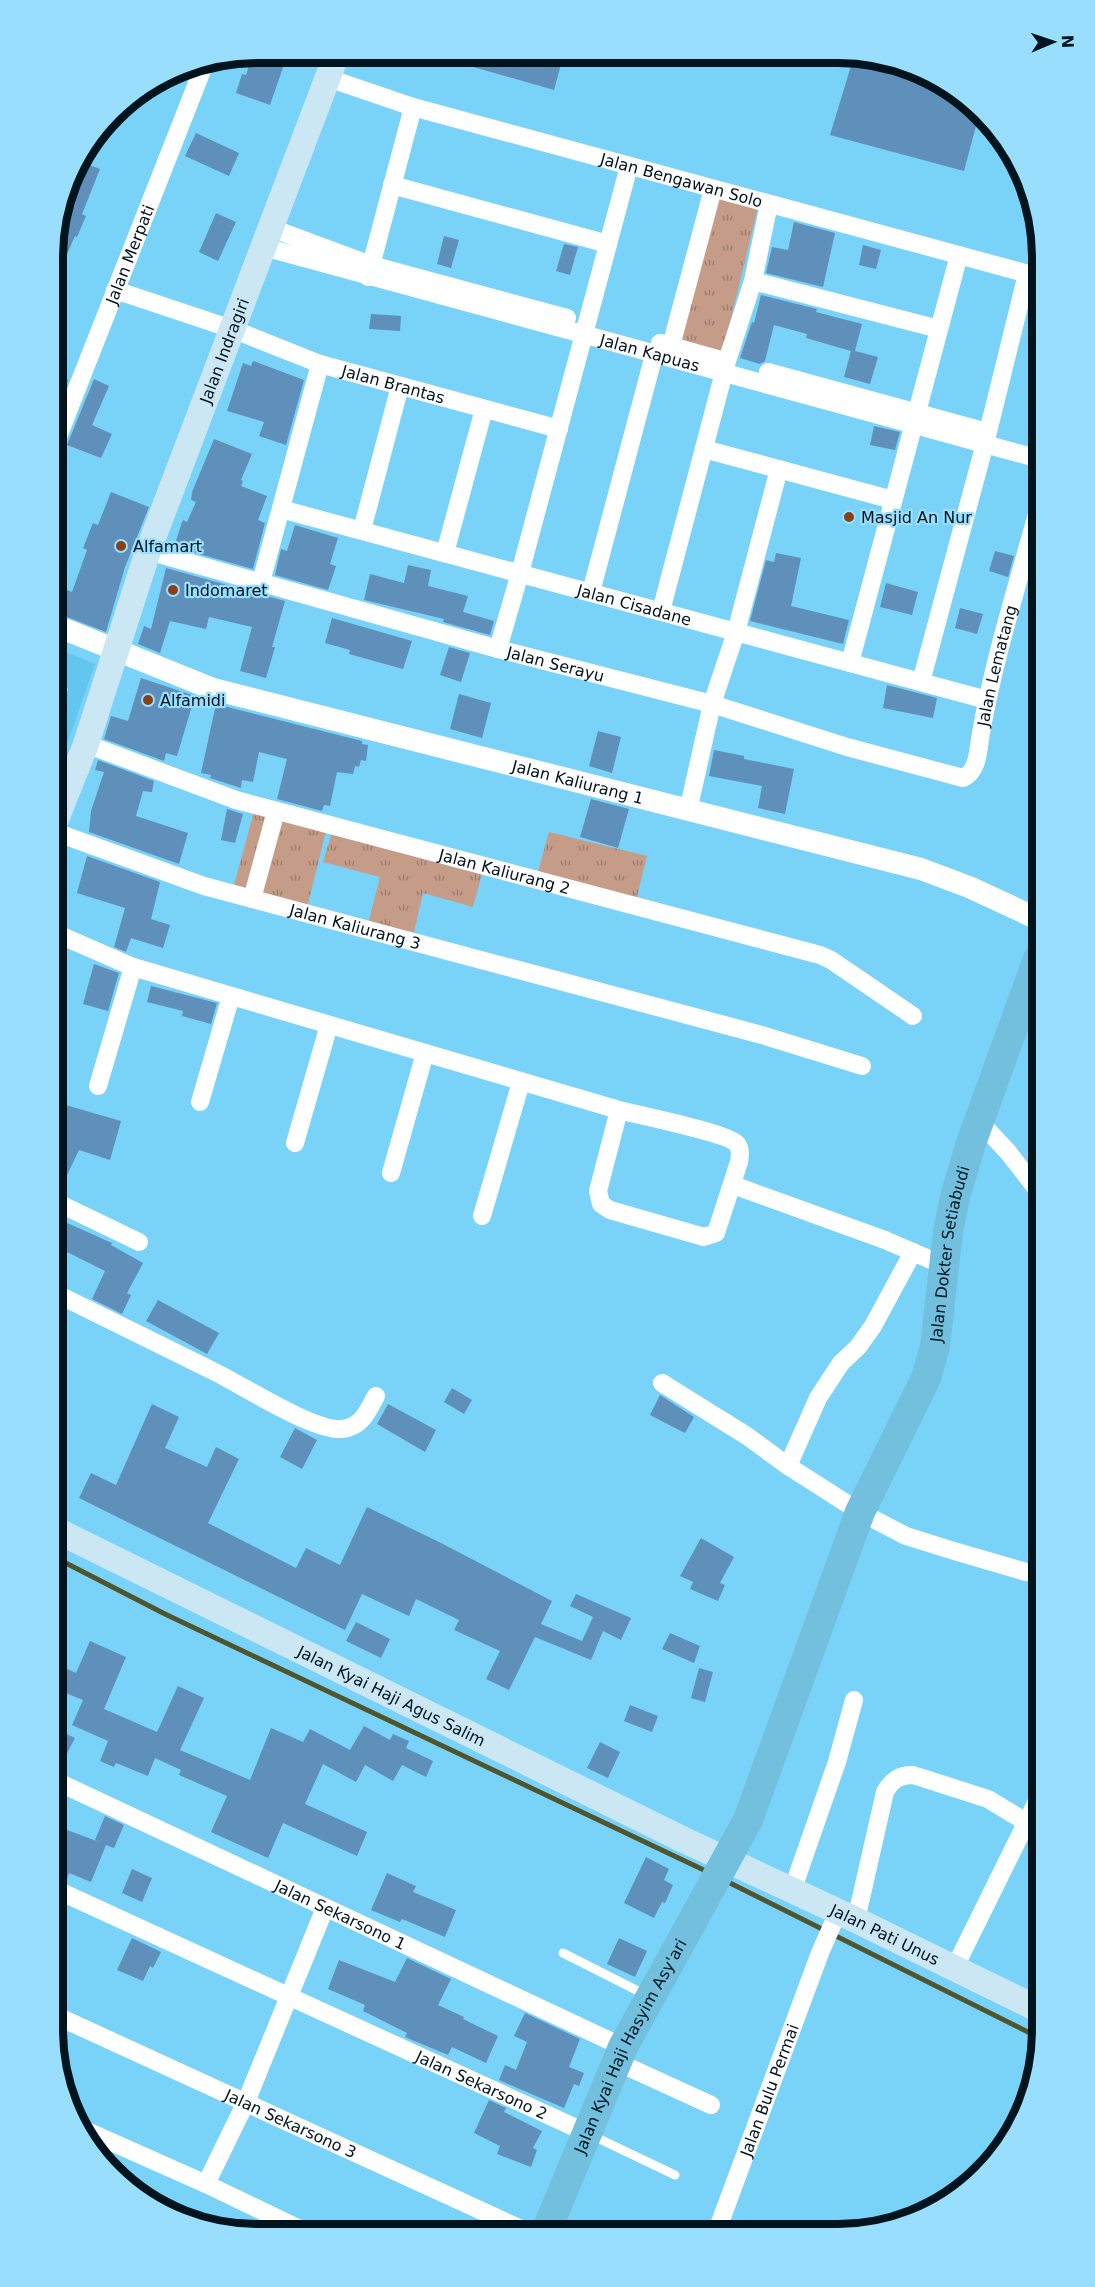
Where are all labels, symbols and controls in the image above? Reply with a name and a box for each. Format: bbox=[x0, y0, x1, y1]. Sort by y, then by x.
north arrow bbox=[1023, 12, 1083, 72]
text: N bbox=[1058, 34, 1077, 49]
street label: Jalan Bengawan Solo bbox=[597, 149, 765, 211]
street label: Jalan Merpati bbox=[102, 202, 158, 308]
street label: Jalan Indragiri bbox=[196, 295, 253, 407]
street label: Jalan Kapuas bbox=[597, 330, 702, 376]
street label: Jalan Brantas bbox=[339, 361, 447, 407]
place label: Masjid An Nur bbox=[861, 508, 972, 527]
marker: Masjid An Nur bbox=[842, 510, 856, 524]
place label: Alfamart bbox=[133, 537, 202, 556]
marker: Alfamart bbox=[114, 539, 128, 553]
street label: Jalan Cisadane bbox=[574, 580, 693, 630]
place label: Indomaret bbox=[185, 581, 268, 600]
marker: Indomaret bbox=[166, 583, 180, 597]
street label: Jalan Lematang bbox=[973, 603, 1021, 729]
street label: Jalan Serayu bbox=[504, 642, 606, 686]
place label: Alfamidi bbox=[160, 691, 225, 710]
marker: Alfamidi bbox=[141, 693, 155, 707]
street label: Jalan Kaliurang 1 bbox=[509, 756, 646, 808]
street label: Jalan Kaliurang 2 bbox=[436, 845, 572, 898]
street label: Jalan Kaliurang 3 bbox=[286, 900, 423, 953]
street label: Jalan Dokter Setiabudi bbox=[926, 1164, 974, 1344]
street label: Jalan Kyai Haji Agus Salim bbox=[293, 1641, 488, 1750]
street label: Jalan Sekarsono 1 bbox=[271, 1876, 409, 1954]
street label: Jalan Pati Unus bbox=[826, 1900, 942, 1969]
street label: Jalan Kyai Haji Hasyim Asy'ari bbox=[570, 1936, 691, 2158]
street label: Jalan Bulu Permai bbox=[736, 2021, 803, 2160]
street label: Jalan Sekarsono 2 bbox=[412, 2046, 550, 2124]
street label: Jalan Sekarsono 3 bbox=[221, 2085, 359, 2162]

